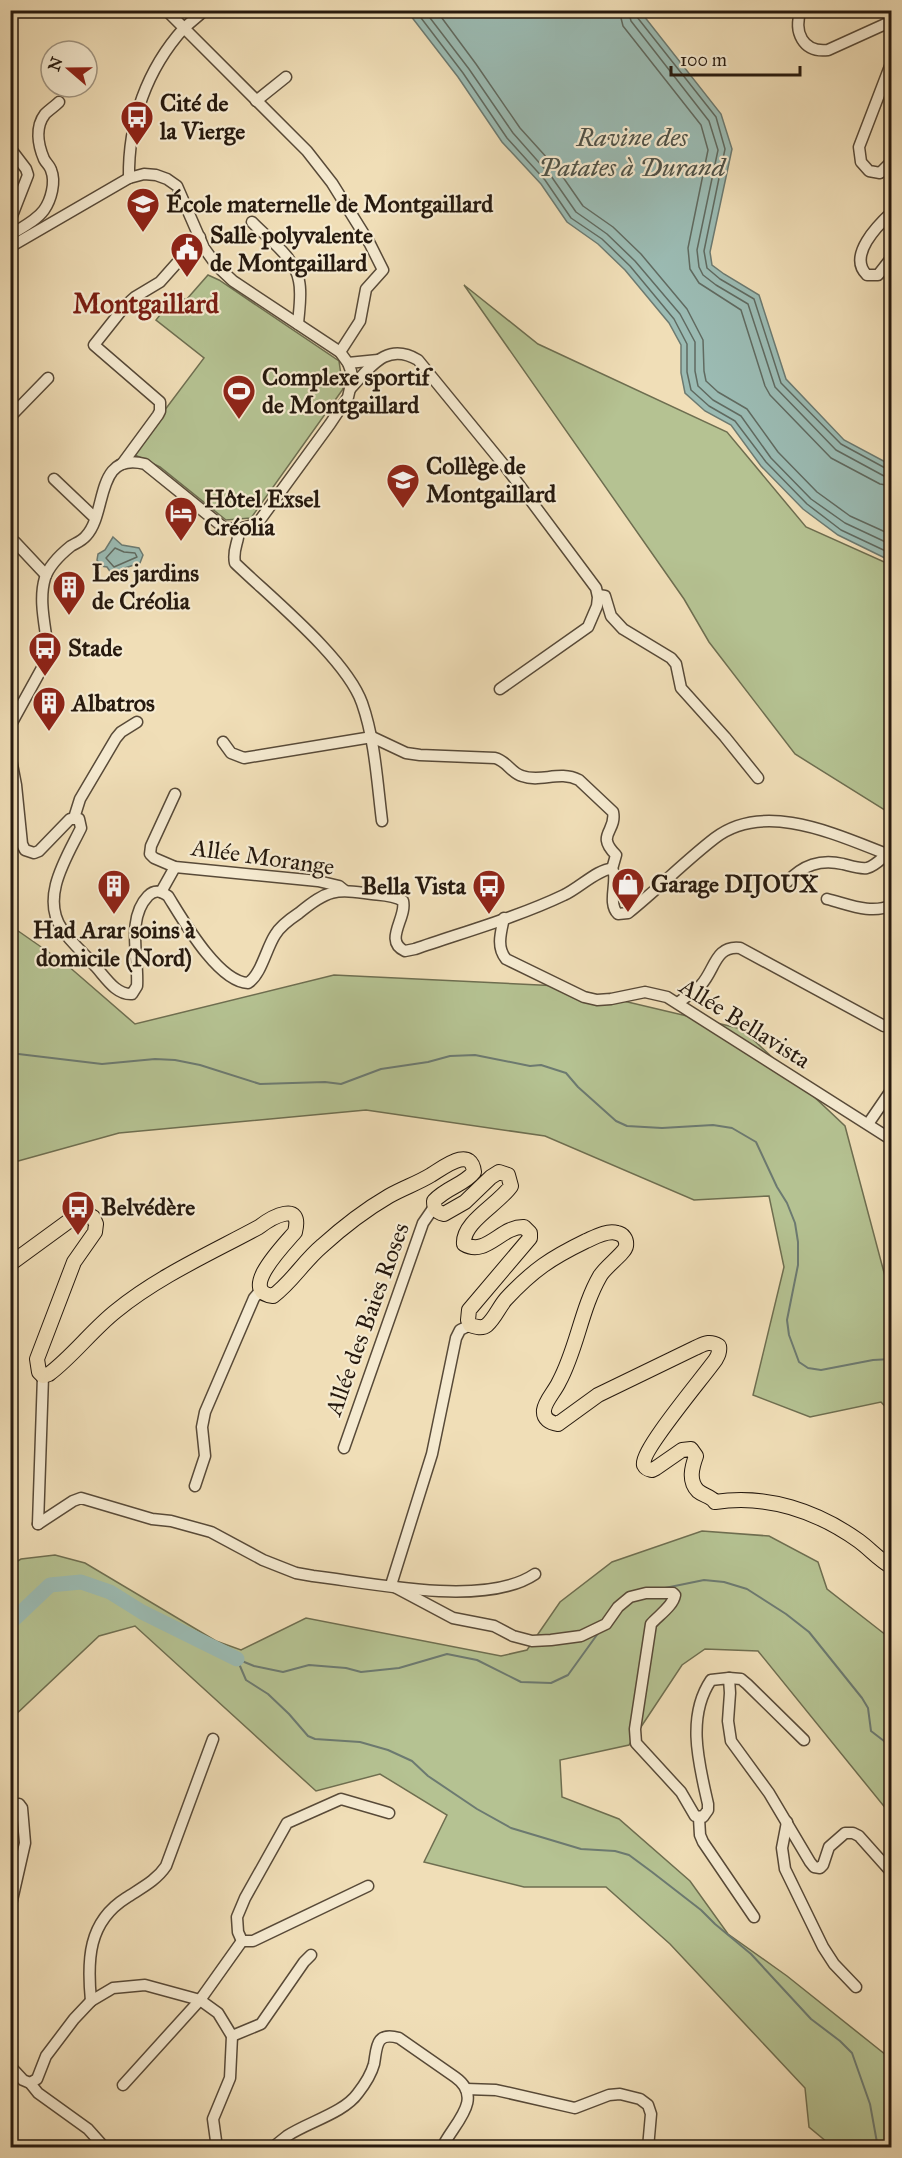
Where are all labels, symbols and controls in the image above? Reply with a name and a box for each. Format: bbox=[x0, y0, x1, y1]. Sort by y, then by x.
north arrow bbox=[39, 39, 99, 99]
scale bar bbox=[671, 39, 800, 77]
text: 100 m bbox=[680, 49, 727, 71]
text: N bbox=[44, 54, 67, 74]
place label: Cité de la Vierge bbox=[159, 88, 245, 146]
bus stop icon: Cité de la Vierge bbox=[119, 99, 155, 146]
water label: Ravine des Patates à Durand bbox=[539, 121, 727, 183]
school or university icon: École maternelle de Montgaillard bbox=[125, 186, 161, 233]
place label: École maternelle de Montgaillard bbox=[166, 188, 494, 219]
place label: Salle polyvalente de Montgaillard bbox=[210, 220, 373, 278]
public building icon: Salle polyvalente de Montgaillard bbox=[169, 231, 205, 278]
district label: Montgaillard bbox=[73, 287, 220, 321]
place label: Complexe sportif de Montgaillard bbox=[262, 362, 434, 420]
sports icon: Complexe sportif de Montgaillard bbox=[221, 373, 257, 420]
place label: Collège de Montgaillard bbox=[426, 451, 557, 509]
school or university icon: Collège de Montgaillard bbox=[385, 462, 421, 509]
place label: Hôtel Exsel Créolia bbox=[204, 484, 321, 542]
hotel icon: Hôtel Exsel Créolia bbox=[163, 495, 199, 542]
place label: Les jardins de Créolia bbox=[92, 558, 199, 616]
building icon: Les jardins de Créolia bbox=[51, 569, 87, 616]
bus stop icon: Stade bbox=[27, 630, 63, 677]
place label: Stade bbox=[68, 633, 122, 663]
building icon: Albatros bbox=[31, 685, 67, 732]
place label: Albatros bbox=[70, 688, 155, 718]
street label: Allée Morange bbox=[189, 832, 336, 882]
shop icon: Garage DIJOUX bbox=[610, 866, 646, 913]
building icon: Had Arar soins à domicile (Nord) bbox=[96, 868, 132, 915]
bus stop icon: Bella Vista bbox=[471, 868, 507, 915]
place label: Garage DIJOUX bbox=[651, 869, 818, 899]
place label: Bella Vista bbox=[361, 871, 467, 901]
place label: Had Arar soins à domicile (Nord) bbox=[33, 915, 196, 973]
street label: Allée Bellavista bbox=[673, 970, 817, 1076]
bus stop icon: Belvédère bbox=[60, 1189, 96, 1236]
place label: Belvédère bbox=[101, 1192, 195, 1222]
street label: Allée des Baies Roses bbox=[318, 1218, 416, 1420]

